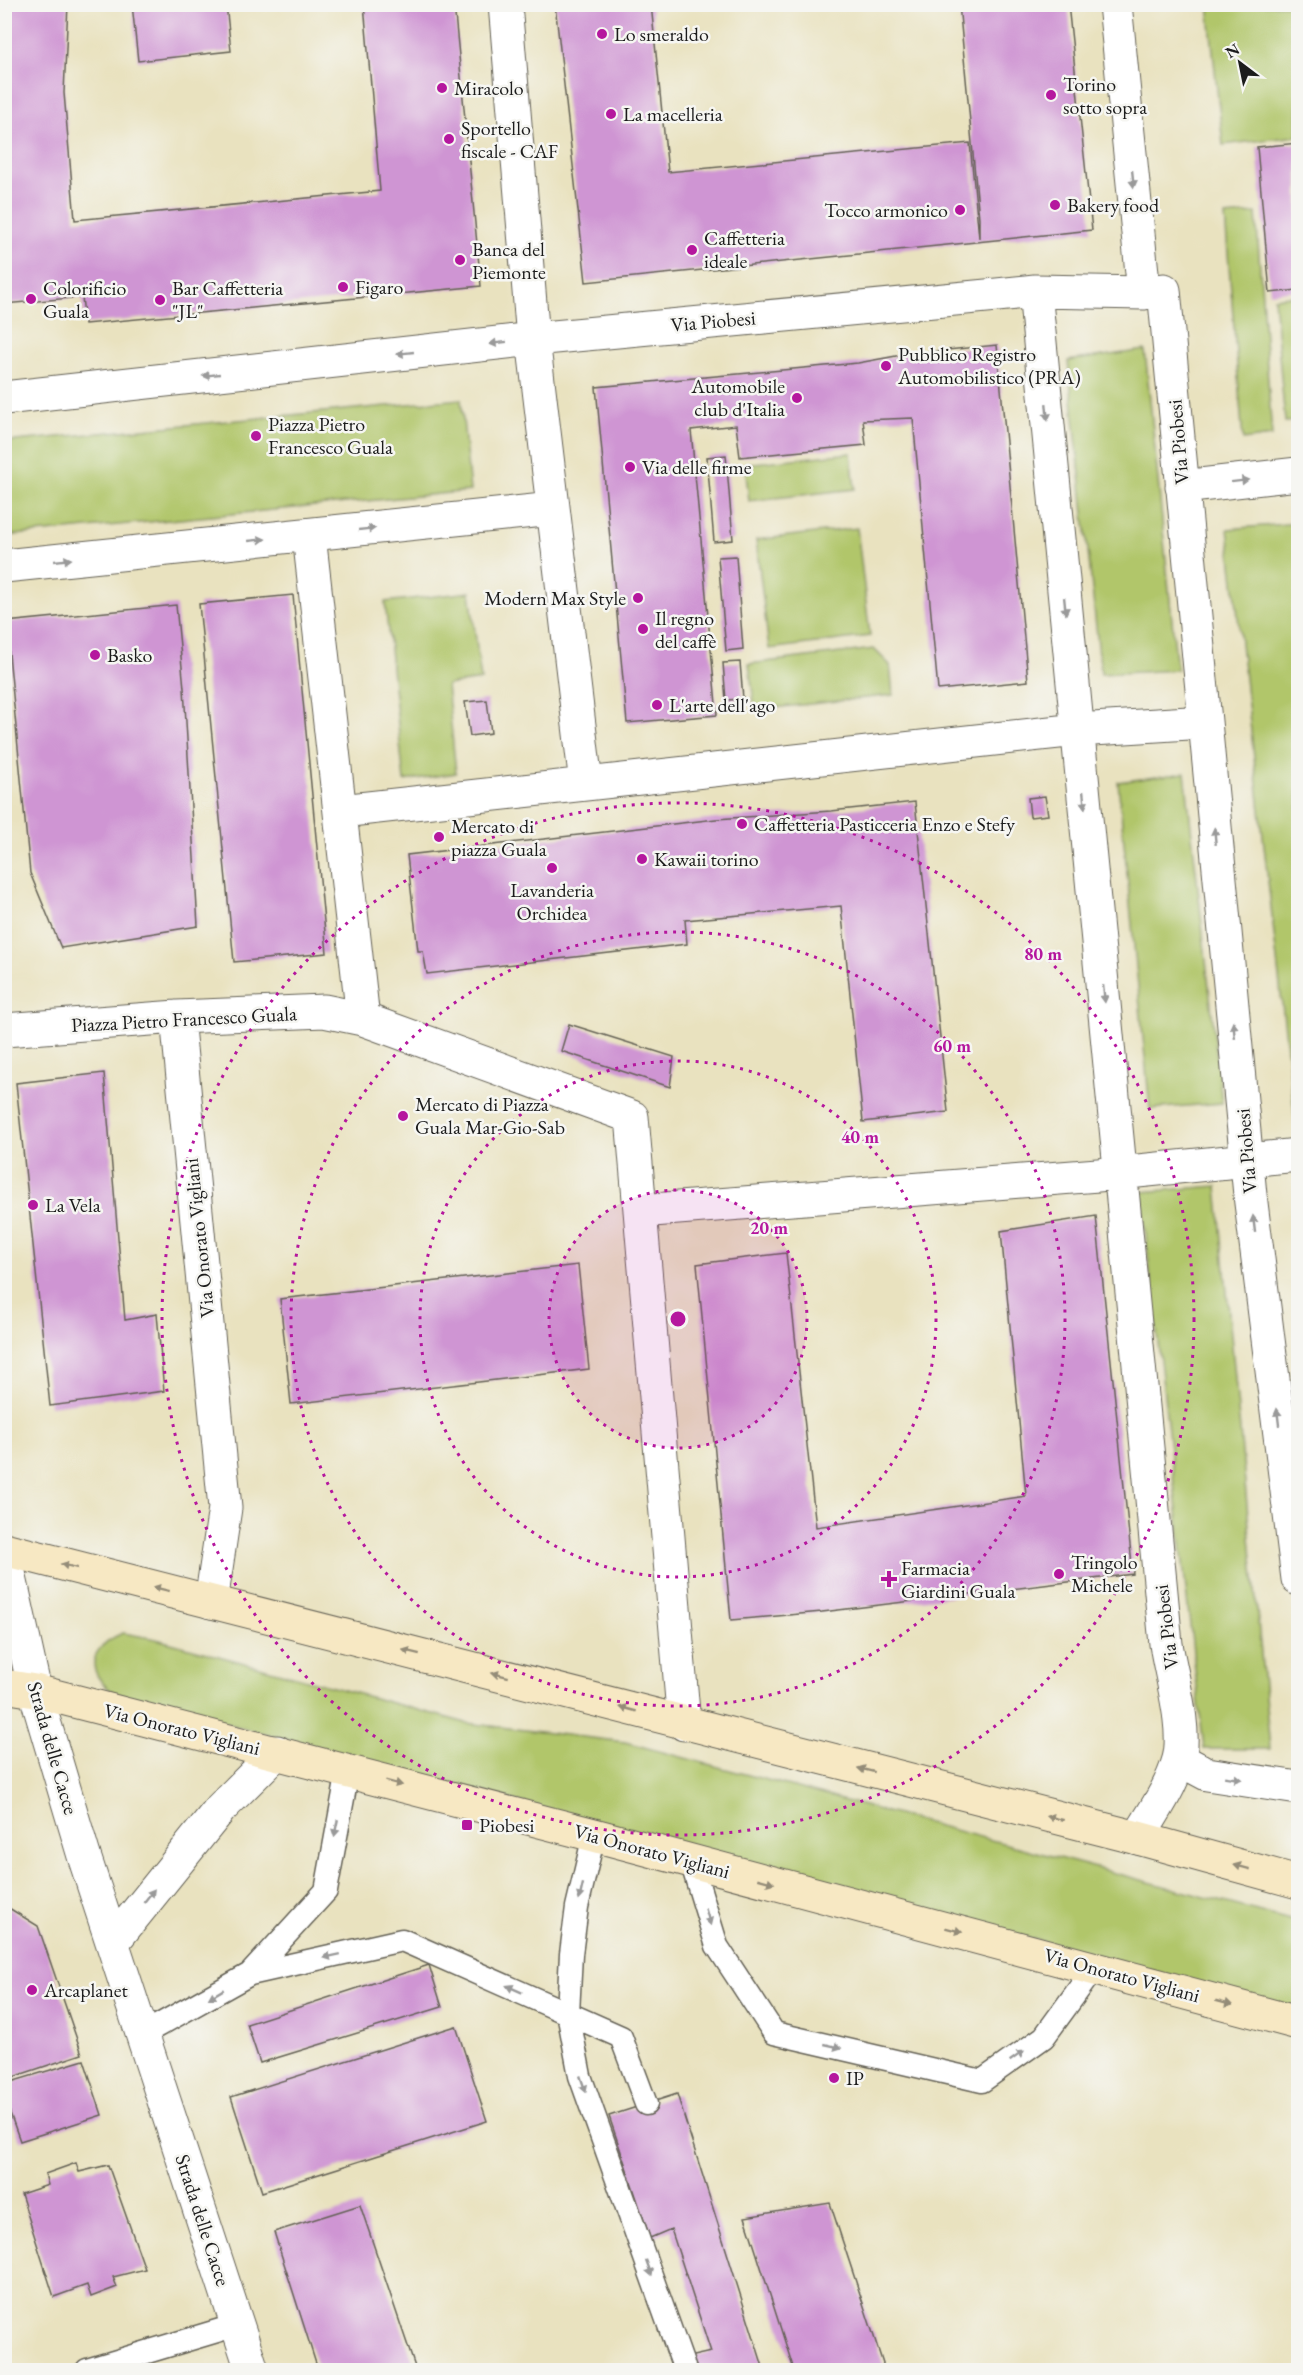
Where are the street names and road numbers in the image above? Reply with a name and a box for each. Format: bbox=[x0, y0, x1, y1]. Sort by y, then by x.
street label: Via Piobesi bbox=[669, 304, 757, 338]
street label: Via Piobesi bbox=[1161, 398, 1195, 486]
street label: Piazza Pietro Francesco Guala bbox=[70, 1000, 298, 1038]
street label: Via Piobesi bbox=[1229, 1107, 1263, 1195]
street label: Via Onorato Vigliani bbox=[178, 1157, 220, 1319]
street label: Via Piobesi bbox=[1148, 1583, 1184, 1671]
street label: Strada delle Cacce bbox=[22, 1679, 84, 1818]
street label: Via Onorato Vigliani bbox=[101, 1697, 263, 1761]
street label: Via Onorato Vigliani bbox=[571, 1818, 733, 1884]
street label: Via Onorato Vigliani bbox=[1041, 1942, 1203, 2008]
street label: Strada delle Cacce bbox=[169, 2151, 237, 2289]

